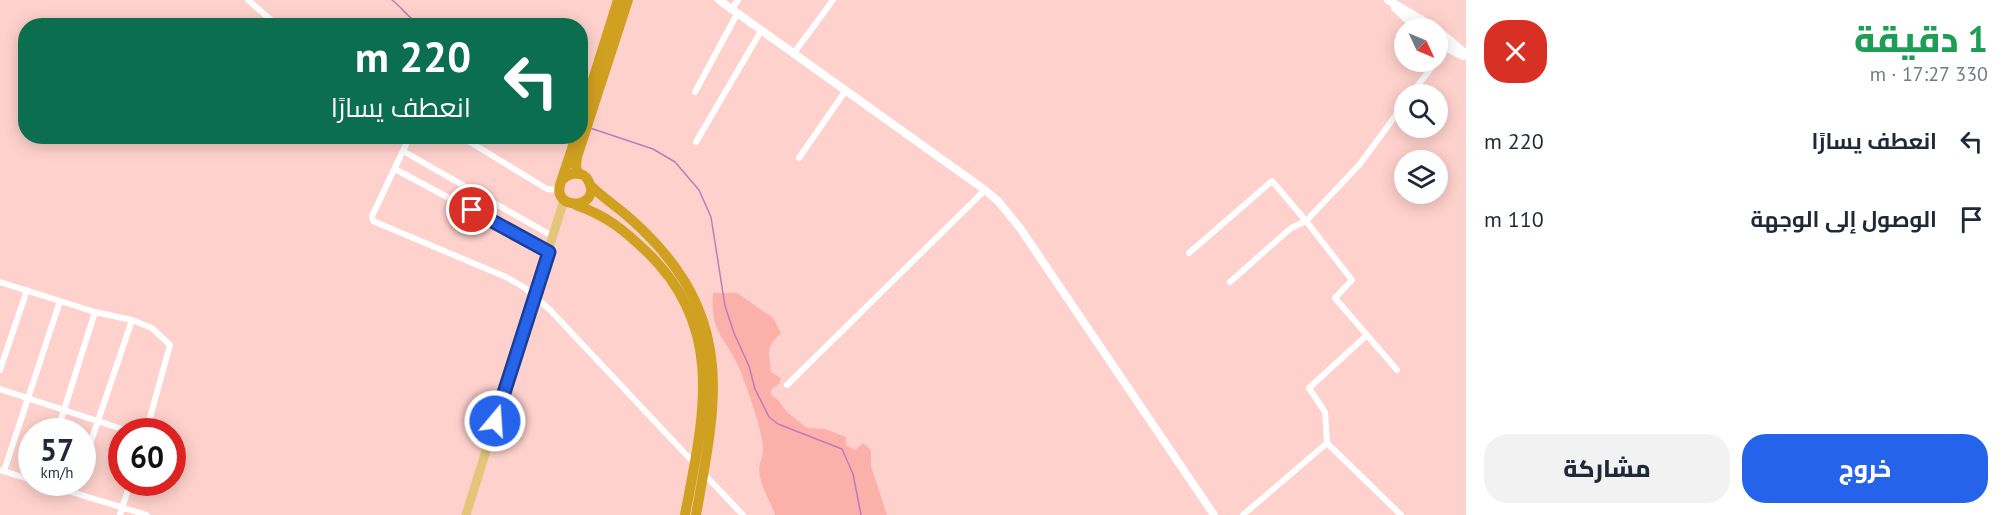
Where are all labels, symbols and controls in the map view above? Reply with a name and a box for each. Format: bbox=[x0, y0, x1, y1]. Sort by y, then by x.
text: 1 دقيقة bbox=[1854, 15, 1988, 62]
north arrow bbox=[1394, 18, 1448, 72]
map controls bbox=[1394, 18, 1448, 204]
button: close bbox=[1484, 20, 1547, 83]
text: 220 m bbox=[355, 29, 471, 84]
icon: left bbox=[492, 42, 570, 120]
text: 330 m · 17:27 bbox=[1870, 61, 1988, 87]
button: search bbox=[1394, 84, 1448, 138]
text: انعطف يسارًا bbox=[331, 90, 471, 124]
icon: left bbox=[1955, 125, 1988, 158]
text: 220 m bbox=[1484, 127, 1544, 155]
text: انعطف يسارًا bbox=[1811, 127, 1937, 155]
button: layers bbox=[1394, 150, 1448, 204]
pin bbox=[446, 184, 497, 235]
icon: arrive bbox=[455, 193, 488, 226]
icon: arrive bbox=[1955, 203, 1988, 236]
text: 110 m bbox=[1484, 205, 1544, 233]
text: الوصول إلى الوجهة bbox=[1751, 205, 1937, 233]
position arrow bbox=[463, 389, 527, 453]
speed limit sign: 60 bbox=[108, 418, 186, 496]
text: 57 bbox=[40, 430, 74, 469]
button: مشاركة bbox=[1484, 434, 1730, 503]
button: خروج bbox=[1742, 434, 1988, 503]
text: km/h bbox=[41, 463, 73, 482]

